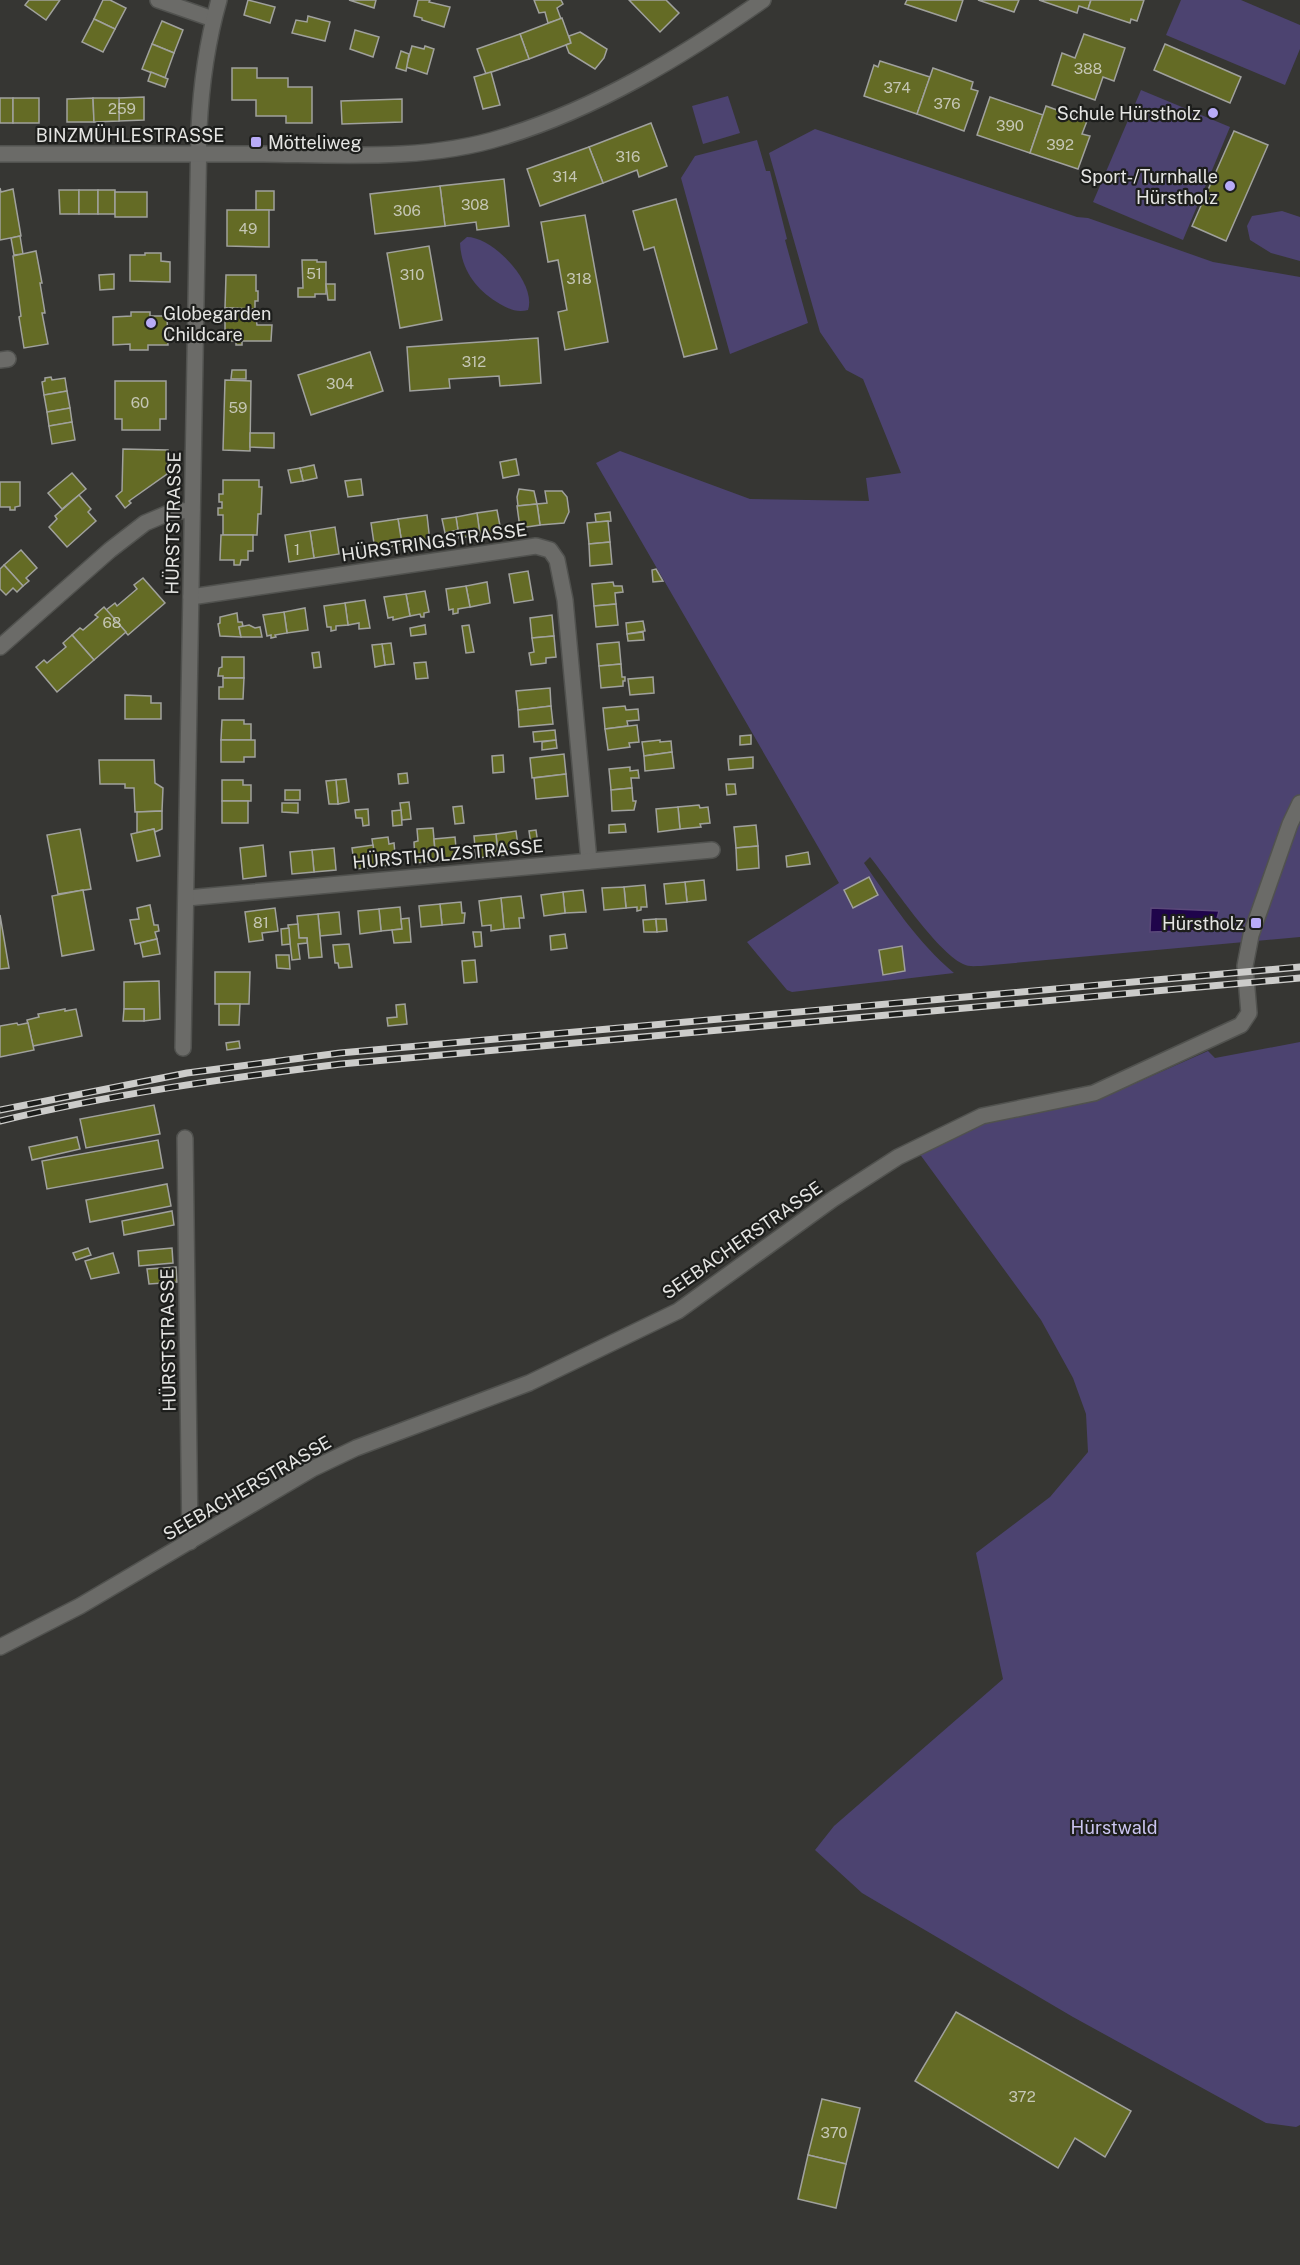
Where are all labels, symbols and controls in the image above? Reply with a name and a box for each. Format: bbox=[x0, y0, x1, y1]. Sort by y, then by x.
house number: 388 bbox=[1074, 60, 1102, 77]
house number: 374 bbox=[883, 79, 911, 96]
house number: 376 bbox=[933, 95, 961, 112]
house number: 259 bbox=[108, 100, 136, 117]
place label: Schule Hürstholz bbox=[1057, 103, 1201, 124]
marker: Schule Hürstholz bbox=[1206, 106, 1220, 120]
house number: 390 bbox=[996, 117, 1024, 134]
street label: BINZMÜHLESTRASSE bbox=[36, 124, 224, 146]
place label: Mötteliweg bbox=[268, 132, 362, 153]
marker: Mötteliweg bbox=[249, 135, 263, 149]
house number: 392 bbox=[1046, 136, 1074, 153]
house number: 316 bbox=[616, 148, 640, 165]
place label: Sport-/Turnhalle Hürstholz bbox=[1080, 166, 1218, 208]
house number: 314 bbox=[553, 168, 577, 185]
marker: Sport-/Turnhalle Hürstholz bbox=[1223, 179, 1237, 193]
house number: 308 bbox=[461, 196, 489, 213]
house number: 306 bbox=[393, 202, 421, 219]
house number: 49 bbox=[239, 220, 257, 237]
house number: 51 bbox=[306, 265, 322, 282]
house number: 310 bbox=[400, 266, 424, 283]
house number: 318 bbox=[566, 270, 592, 287]
place label: Globegarden Childcare bbox=[163, 303, 271, 345]
marker: Globegarden Childcare bbox=[144, 316, 158, 330]
house number: 312 bbox=[462, 353, 486, 370]
house number: 304 bbox=[326, 375, 354, 392]
house number: 60 bbox=[131, 394, 149, 411]
house number: 59 bbox=[229, 399, 247, 416]
street label: HÜRSTSTRASSE bbox=[160, 451, 185, 595]
street label: HÜRSTRINGSTRASSE bbox=[340, 518, 528, 565]
house number: 1 bbox=[294, 541, 300, 558]
house number: 68 bbox=[103, 614, 121, 631]
street label: HÜRSTHOLZSTRASSE bbox=[351, 834, 544, 873]
place label: Hürstholz bbox=[1162, 913, 1244, 934]
house number: 81 bbox=[253, 914, 269, 931]
marker: Hürstholz bbox=[1249, 916, 1263, 930]
street label: SEEBACHERSTRASSE bbox=[658, 1177, 826, 1303]
street label: HÜRSTSTRASSE bbox=[155, 1268, 180, 1412]
street label: SEEBACHERSTRASSE bbox=[159, 1431, 335, 1545]
park label: Hürstwald bbox=[1071, 1817, 1157, 1838]
house number: 372 bbox=[1008, 2088, 1036, 2105]
house number: 370 bbox=[820, 2124, 848, 2141]

